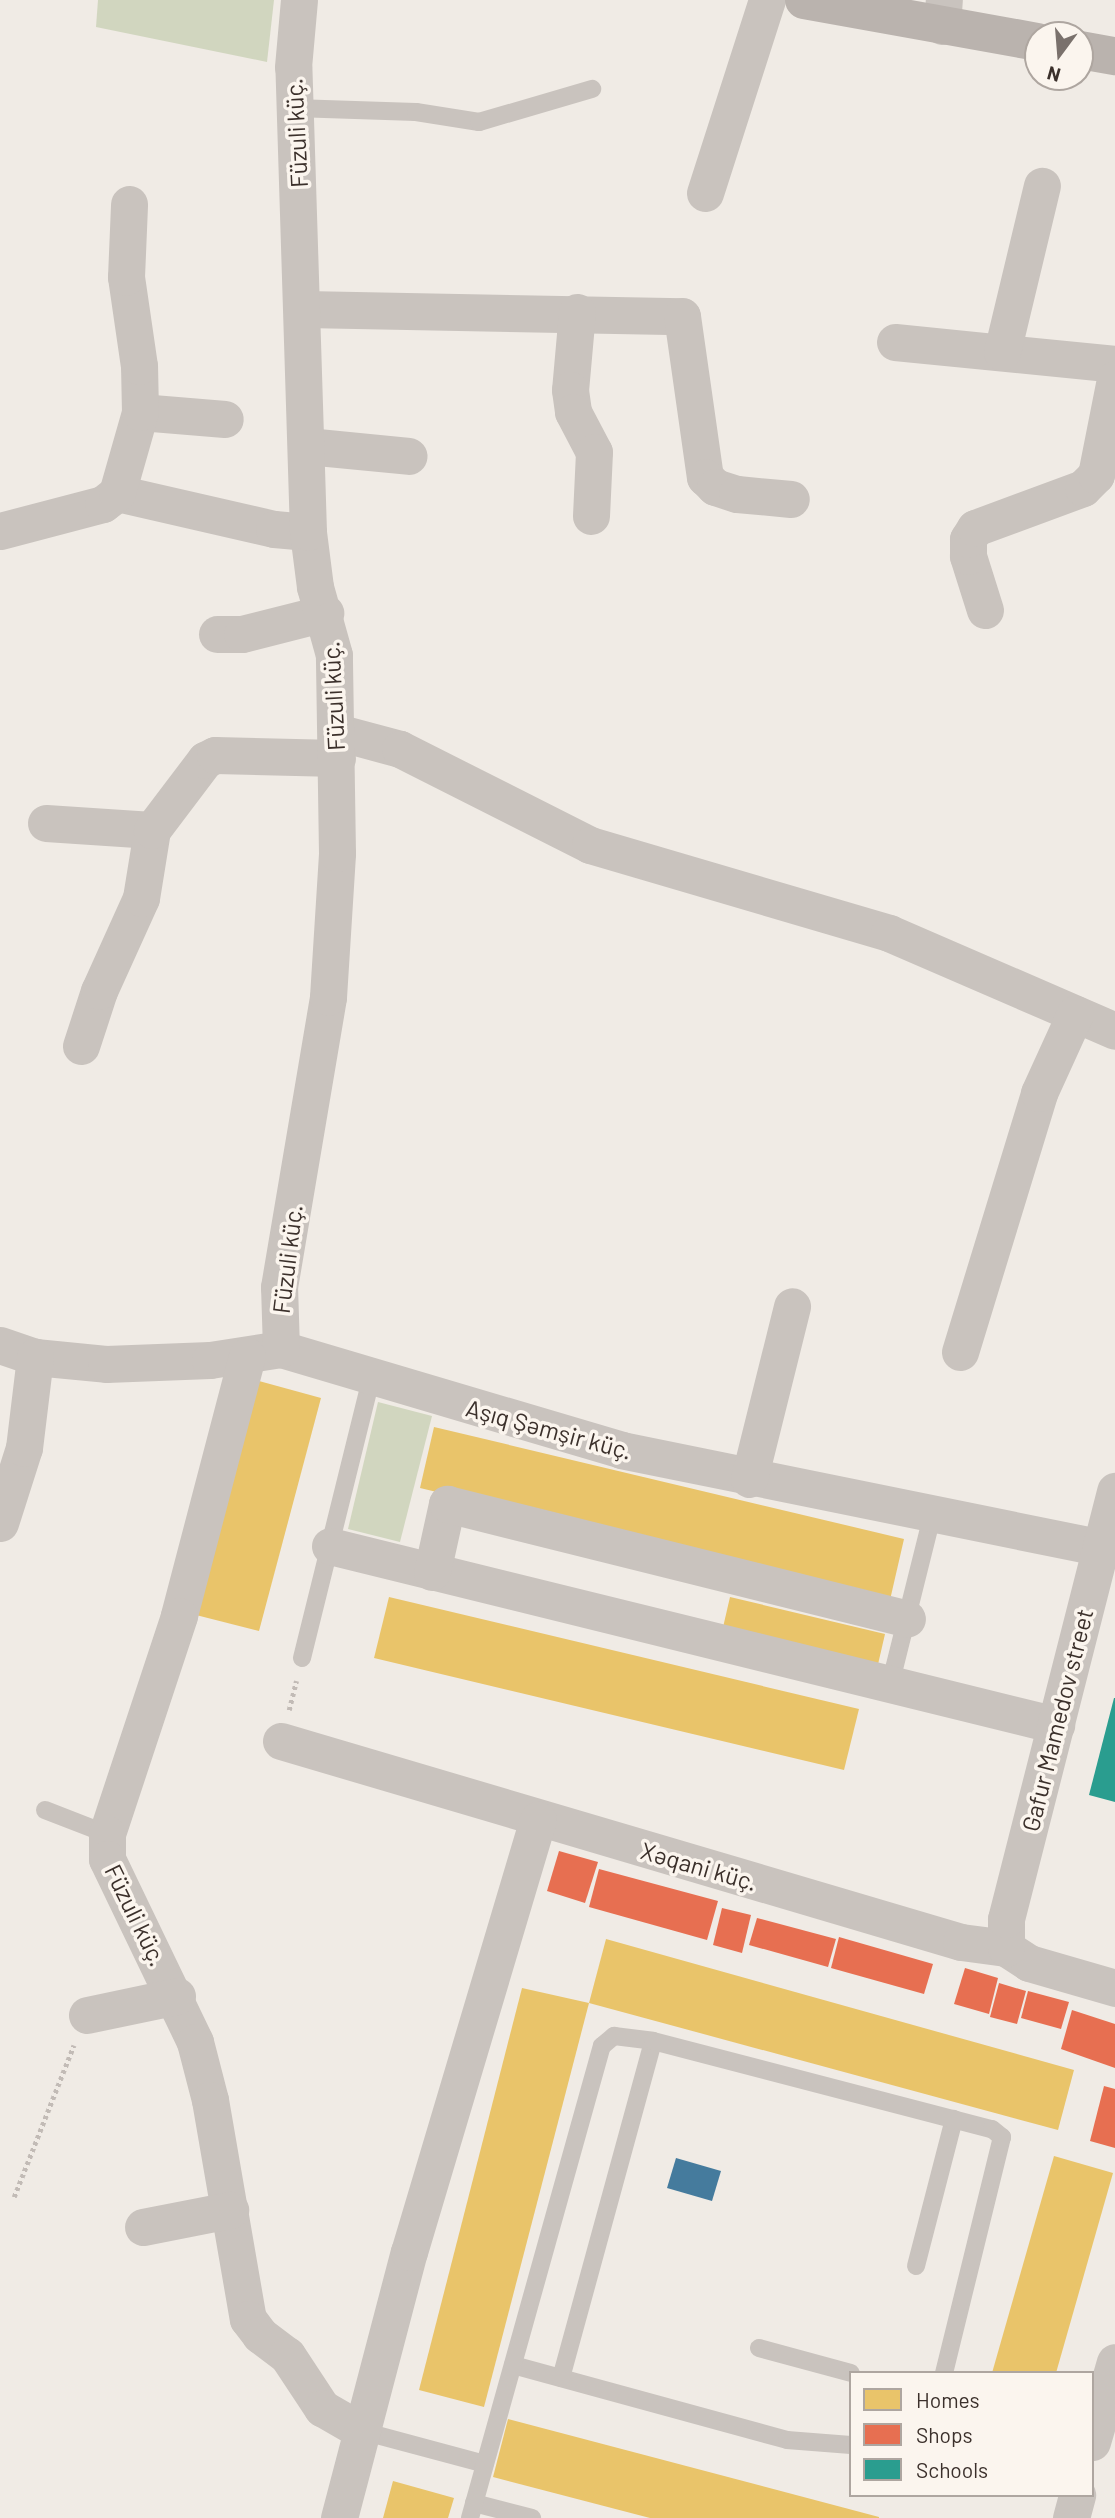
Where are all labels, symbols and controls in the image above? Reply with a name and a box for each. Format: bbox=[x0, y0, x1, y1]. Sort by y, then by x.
north arrow bbox=[1024, 21, 1094, 91]
text: N bbox=[1044, 62, 1063, 88]
street label: Füzuli küç. bbox=[279, 77, 313, 189]
street label: Füzuli küç. bbox=[316, 640, 350, 752]
street label: Füzuli küç. bbox=[266, 1203, 308, 1315]
street label: Aşıq Şəmşir küç. bbox=[463, 1393, 635, 1465]
street label: Gafur Mamedov street bbox=[1015, 1606, 1099, 1834]
street label: Xəqani küç. bbox=[637, 1836, 761, 1896]
street label: Füzuli küç. bbox=[99, 1859, 173, 1971]
legend bbox=[849, 2371, 1094, 2497]
text: Homes bbox=[916, 2387, 980, 2412]
text: Shops bbox=[916, 2422, 973, 2447]
text: Schools bbox=[916, 2457, 988, 2482]

